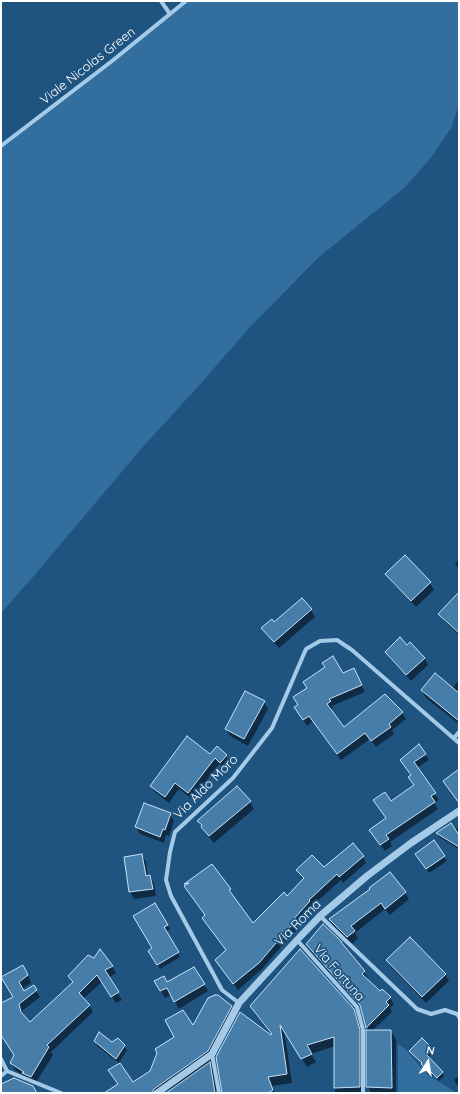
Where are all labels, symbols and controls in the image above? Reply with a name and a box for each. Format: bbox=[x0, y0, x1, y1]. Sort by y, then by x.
street label: Viale Nicolas Green bbox=[37, 24, 139, 108]
street label: Via Aldo Moro bbox=[171, 752, 241, 822]
street label: Via Roma bbox=[272, 897, 324, 949]
street label: Via Fortuna bbox=[310, 941, 368, 1005]
north arrow bbox=[408, 1042, 448, 1082]
text: N bbox=[425, 1043, 436, 1058]

